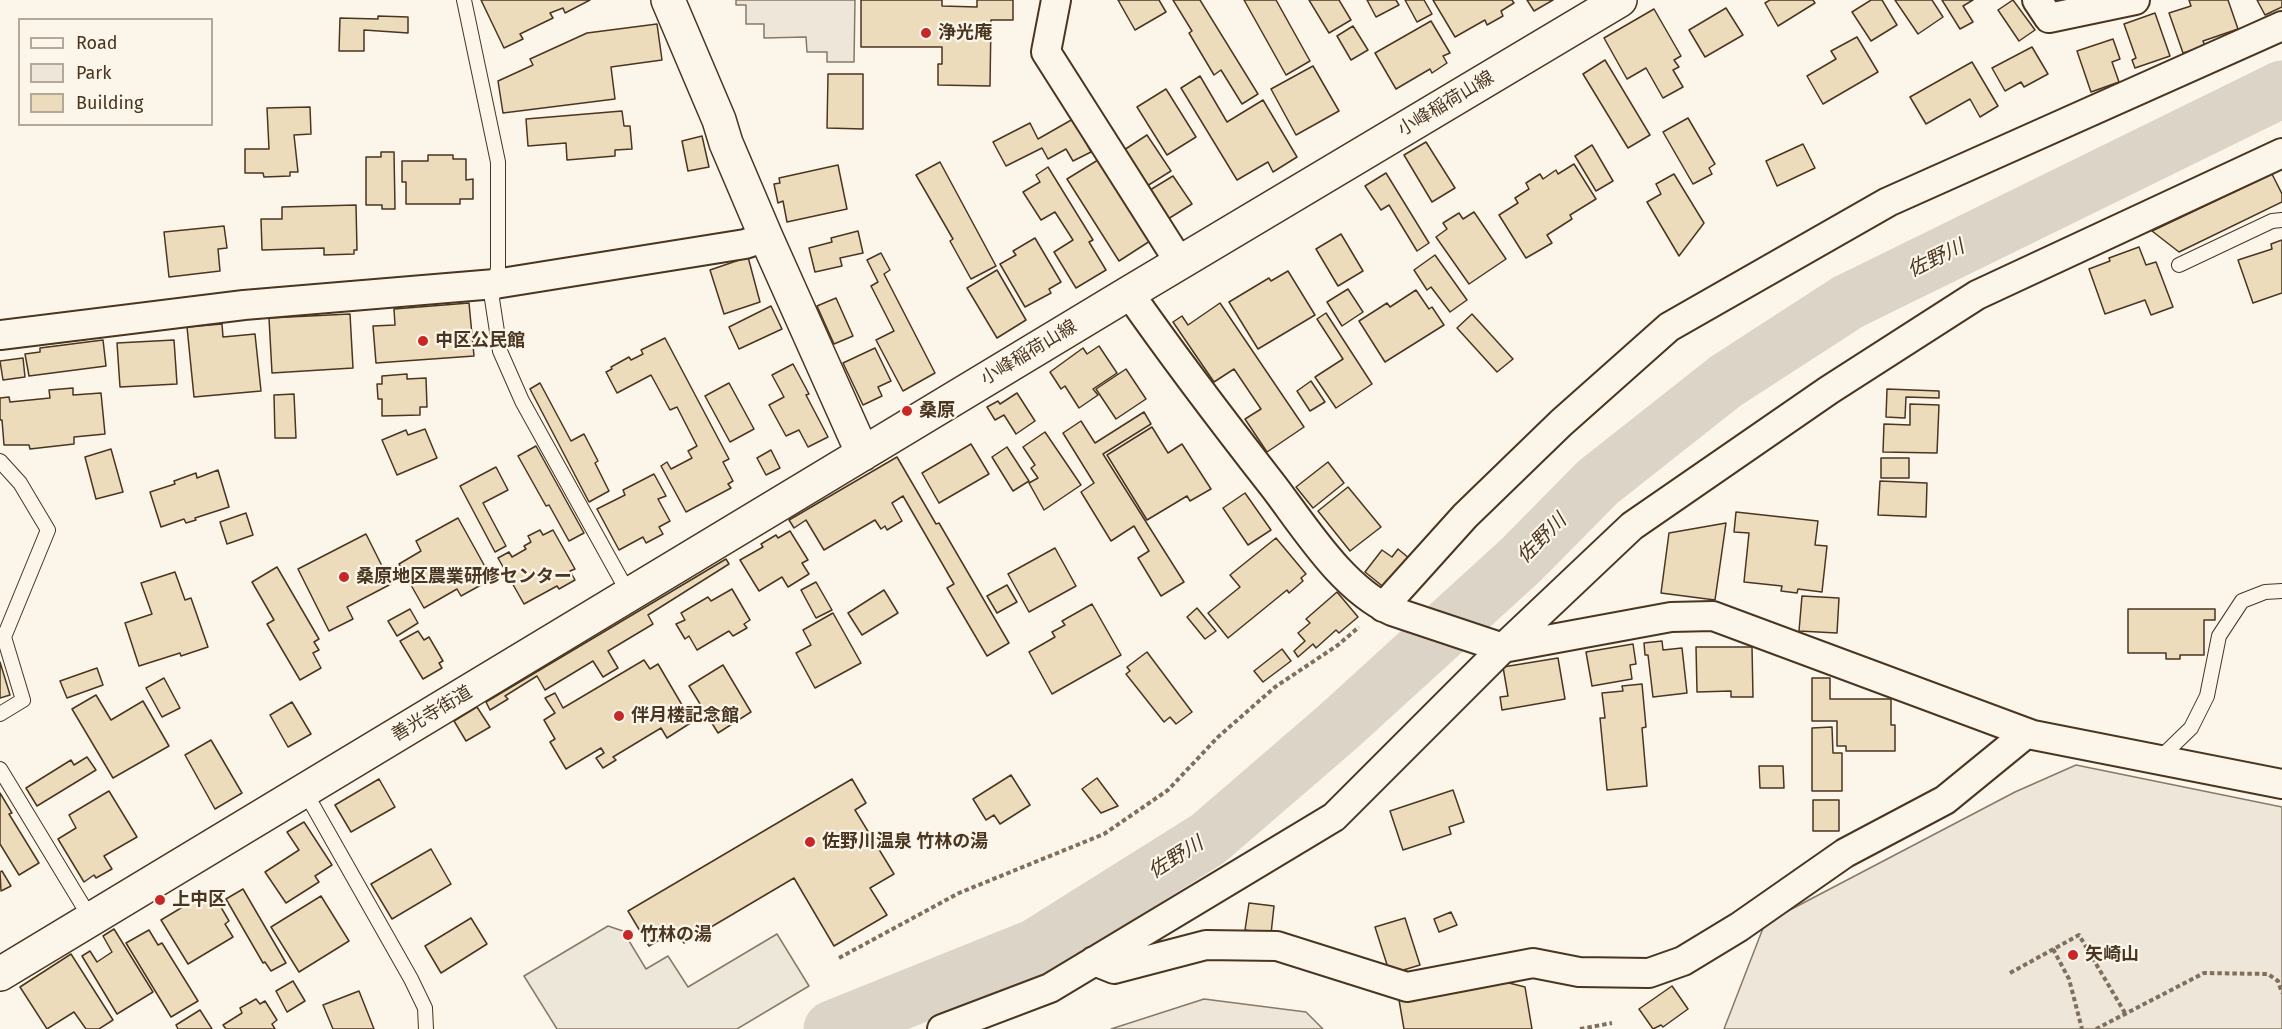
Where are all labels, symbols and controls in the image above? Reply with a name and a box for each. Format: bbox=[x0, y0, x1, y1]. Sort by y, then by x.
legend bbox=[18, 18, 213, 126]
place label: 浄光庵 bbox=[938, 22, 992, 44]
marker: 浄光庵 bbox=[919, 26, 933, 40]
text: Road bbox=[76, 32, 118, 54]
text: Park bbox=[76, 62, 111, 84]
street label: 小峰稲荷山線 bbox=[1394, 67, 1498, 141]
text: Building bbox=[76, 92, 143, 114]
water label: 佐野川 bbox=[1904, 235, 1968, 283]
street label: 小峰稲荷山線 bbox=[977, 316, 1081, 390]
place label: 中区公民館 bbox=[435, 330, 525, 352]
marker: 中区公民館 bbox=[416, 334, 430, 348]
place label: 桑原 bbox=[919, 400, 955, 422]
marker: 桑原 bbox=[900, 404, 914, 418]
water label: 佐野川 bbox=[1512, 509, 1572, 569]
place label: 桑原地区農業研修センター bbox=[356, 566, 572, 588]
marker: 桑原地区農業研修センター bbox=[337, 570, 351, 584]
street label: 善光寺街道 bbox=[388, 682, 476, 746]
place label: 伴月楼記念館 bbox=[631, 705, 739, 727]
marker: 伴月楼記念館 bbox=[612, 709, 626, 723]
place label: 佐野川温泉 竹林の湯 bbox=[822, 831, 988, 853]
water label: 佐野川 bbox=[1144, 832, 1208, 884]
marker: 佐野川温泉 竹林の湯 bbox=[803, 835, 817, 849]
place label: 上中区 bbox=[172, 889, 226, 911]
marker: 上中区 bbox=[153, 893, 167, 907]
place label: 竹林の湯 bbox=[640, 924, 712, 946]
marker: 竹林の湯 bbox=[621, 928, 635, 942]
place label: 矢崎山 bbox=[2085, 944, 2139, 966]
marker: 矢崎山 bbox=[2066, 948, 2080, 962]

